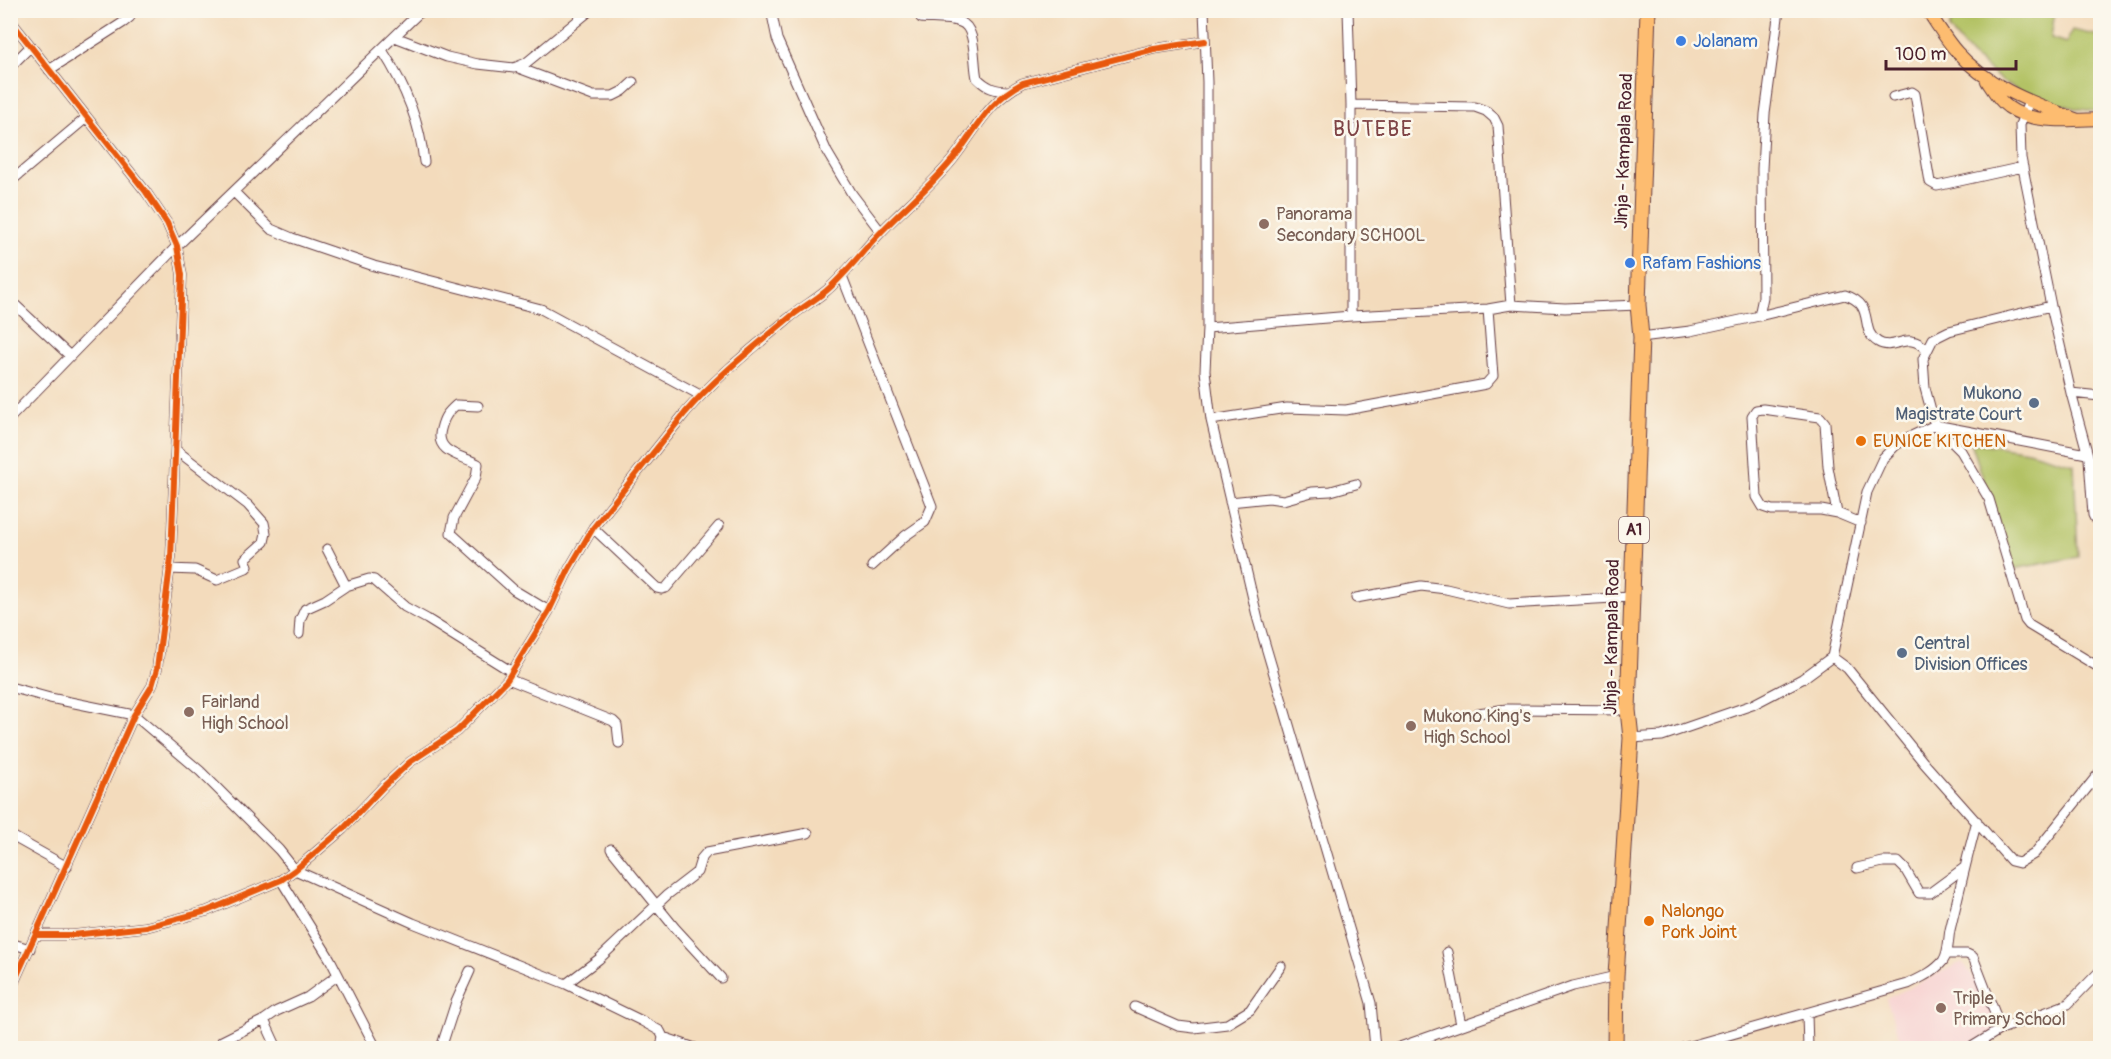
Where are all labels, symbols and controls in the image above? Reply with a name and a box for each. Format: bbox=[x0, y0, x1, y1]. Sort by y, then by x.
place label: Jolanam bbox=[1693, 30, 1758, 53]
scale bar bbox=[1886, 33, 2016, 71]
marker: Jolanam bbox=[1674, 34, 1688, 48]
text: 100 m bbox=[1895, 43, 1947, 66]
street label: Jinja - Kampala Road bbox=[1610, 73, 1638, 229]
district label: BUTEBE bbox=[1333, 116, 1413, 143]
place label: Panorama Secondary SCHOOL bbox=[1276, 203, 1425, 247]
marker: Panorama Secondary SCHOOL bbox=[1257, 217, 1271, 231]
place label: Rafam Fashions bbox=[1642, 252, 1761, 275]
marker: Rafam Fashions bbox=[1623, 256, 1637, 270]
place label: Mukono Magistrate Court bbox=[1895, 382, 2023, 426]
marker: Mukono Magistrate Court bbox=[2027, 396, 2041, 410]
place label: EUNICE KITCHEN bbox=[1873, 430, 2006, 453]
marker: EUNICE KITCHEN bbox=[1854, 434, 1868, 448]
road number: A1 bbox=[1619, 517, 1649, 543]
street label: Jinja - Kampala Road bbox=[1599, 559, 1625, 715]
place label: Central Division Offices bbox=[1914, 632, 2028, 676]
marker: Central Division Offices bbox=[1895, 646, 1909, 660]
place label: Fairland High School bbox=[201, 691, 289, 735]
marker: Fairland High School bbox=[182, 705, 196, 719]
place label: Mukono King's High School bbox=[1423, 705, 1531, 749]
marker: Mukono King's High School bbox=[1404, 719, 1418, 733]
place label: Nalongo Pork Joint bbox=[1661, 900, 1738, 944]
marker: Nalongo Pork Joint bbox=[1642, 914, 1656, 928]
place label: Triple Primary School bbox=[1953, 987, 2066, 1031]
marker: Triple Primary School bbox=[1934, 1001, 1948, 1015]

